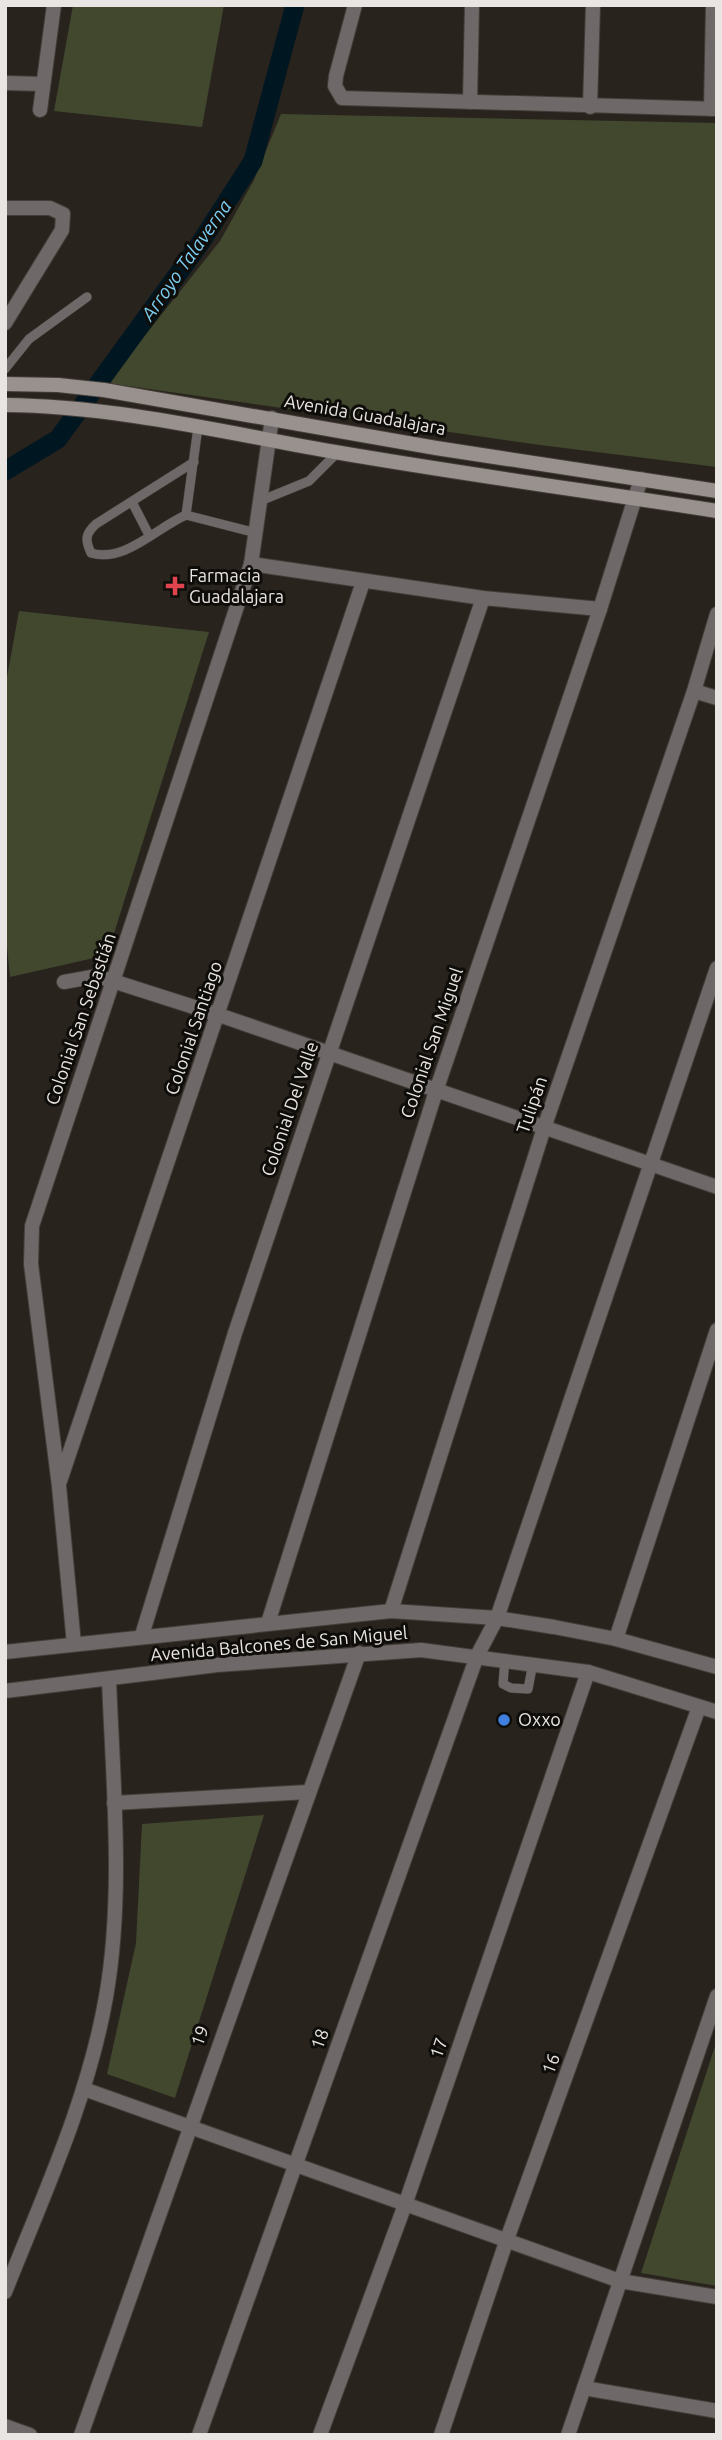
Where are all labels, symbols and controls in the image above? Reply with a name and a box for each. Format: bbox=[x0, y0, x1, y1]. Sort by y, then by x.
water label: Arroyo Talaverna bbox=[136, 196, 236, 325]
street label: Avenida Guadalajara bbox=[283, 390, 447, 438]
place label: Farmacia Guadalajara bbox=[189, 565, 284, 606]
marker: Farmacia Guadalajara bbox=[167, 578, 183, 594]
street label: Colonial San Sebastián bbox=[41, 930, 119, 1107]
street label: Colonial Santiago bbox=[161, 958, 225, 1097]
street label: Colonial San Miguel bbox=[396, 964, 466, 1121]
street label: Colonial Del Valle bbox=[257, 1039, 321, 1178]
street label: Tulipán bbox=[512, 1074, 550, 1136]
street label: Avenida Balcones de San Miguel bbox=[149, 1622, 409, 1664]
place label: Oxxo bbox=[518, 1709, 561, 1729]
marker: Oxxo bbox=[496, 1712, 512, 1728]
street label: 19 bbox=[186, 2023, 212, 2049]
street label: 18 bbox=[306, 2026, 332, 2052]
street label: 17 bbox=[425, 2035, 451, 2061]
street label: 16 bbox=[537, 2051, 563, 2077]

